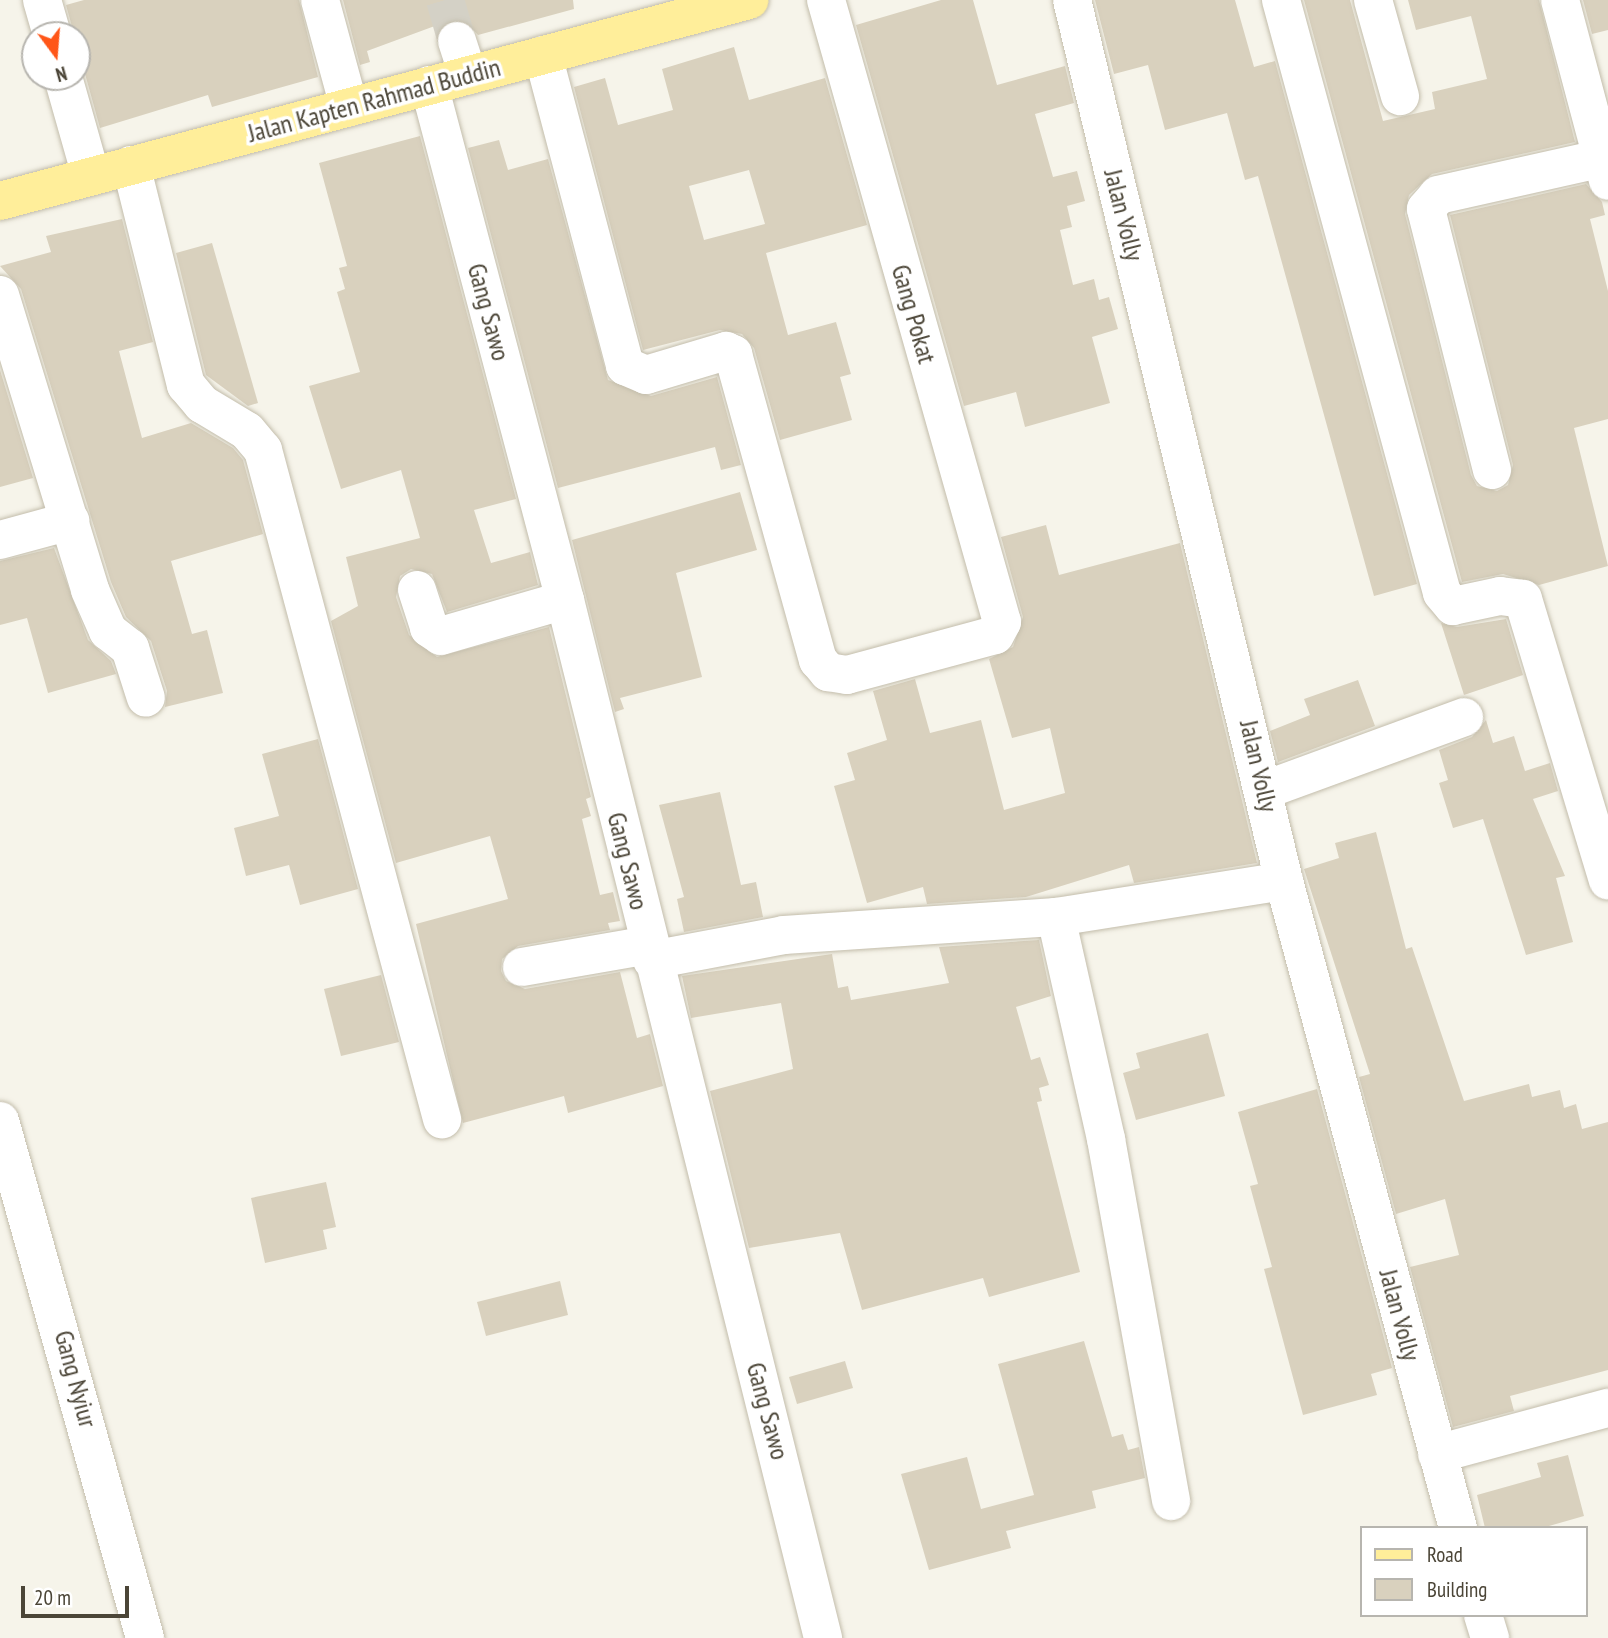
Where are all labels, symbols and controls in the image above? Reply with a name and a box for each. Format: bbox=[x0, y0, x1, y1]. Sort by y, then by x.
north arrow bbox=[21, 21, 91, 91]
street label: Jalan Kapten Rahmad Buddin bbox=[244, 51, 504, 149]
text: N bbox=[53, 61, 69, 87]
street label: Jalan Volly bbox=[1098, 166, 1150, 264]
street label: Gang Sawo bbox=[461, 260, 517, 364]
street label: Gang Pokat bbox=[885, 261, 943, 367]
street label: Jalan Volly bbox=[1233, 717, 1285, 815]
street label: Gang Sawo bbox=[601, 809, 655, 913]
street label: Jalan Volly bbox=[1373, 1266, 1427, 1364]
street label: Gang Nyiur bbox=[48, 1327, 104, 1431]
street label: Gang Sawo bbox=[740, 1359, 796, 1463]
legend bbox=[1360, 1526, 1587, 1617]
text: Road bbox=[1427, 1541, 1463, 1568]
scale bar bbox=[24, 1572, 133, 1616]
text: Building bbox=[1427, 1576, 1487, 1603]
text: 20 m bbox=[34, 1584, 71, 1611]

